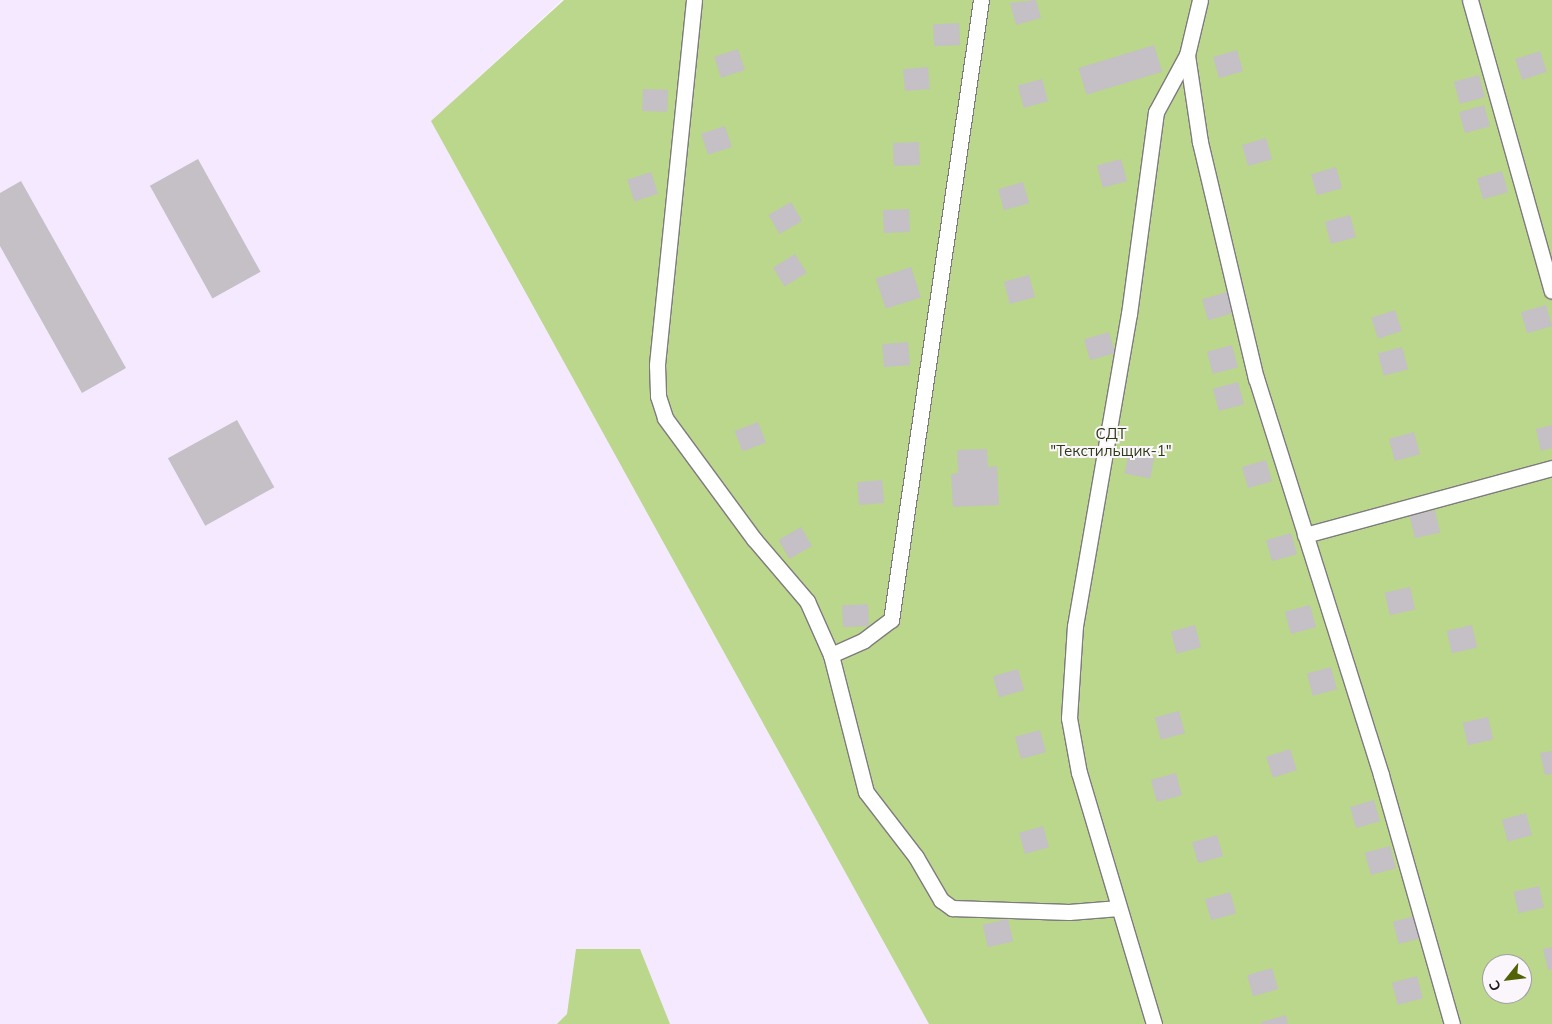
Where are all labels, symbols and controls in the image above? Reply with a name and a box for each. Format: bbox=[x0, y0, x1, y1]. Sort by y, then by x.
park label: СДТ "Текстильщик-1" bbox=[1050, 424, 1172, 459]
north arrow bbox=[1482, 954, 1532, 1004]
text: С bbox=[1485, 977, 1505, 994]

